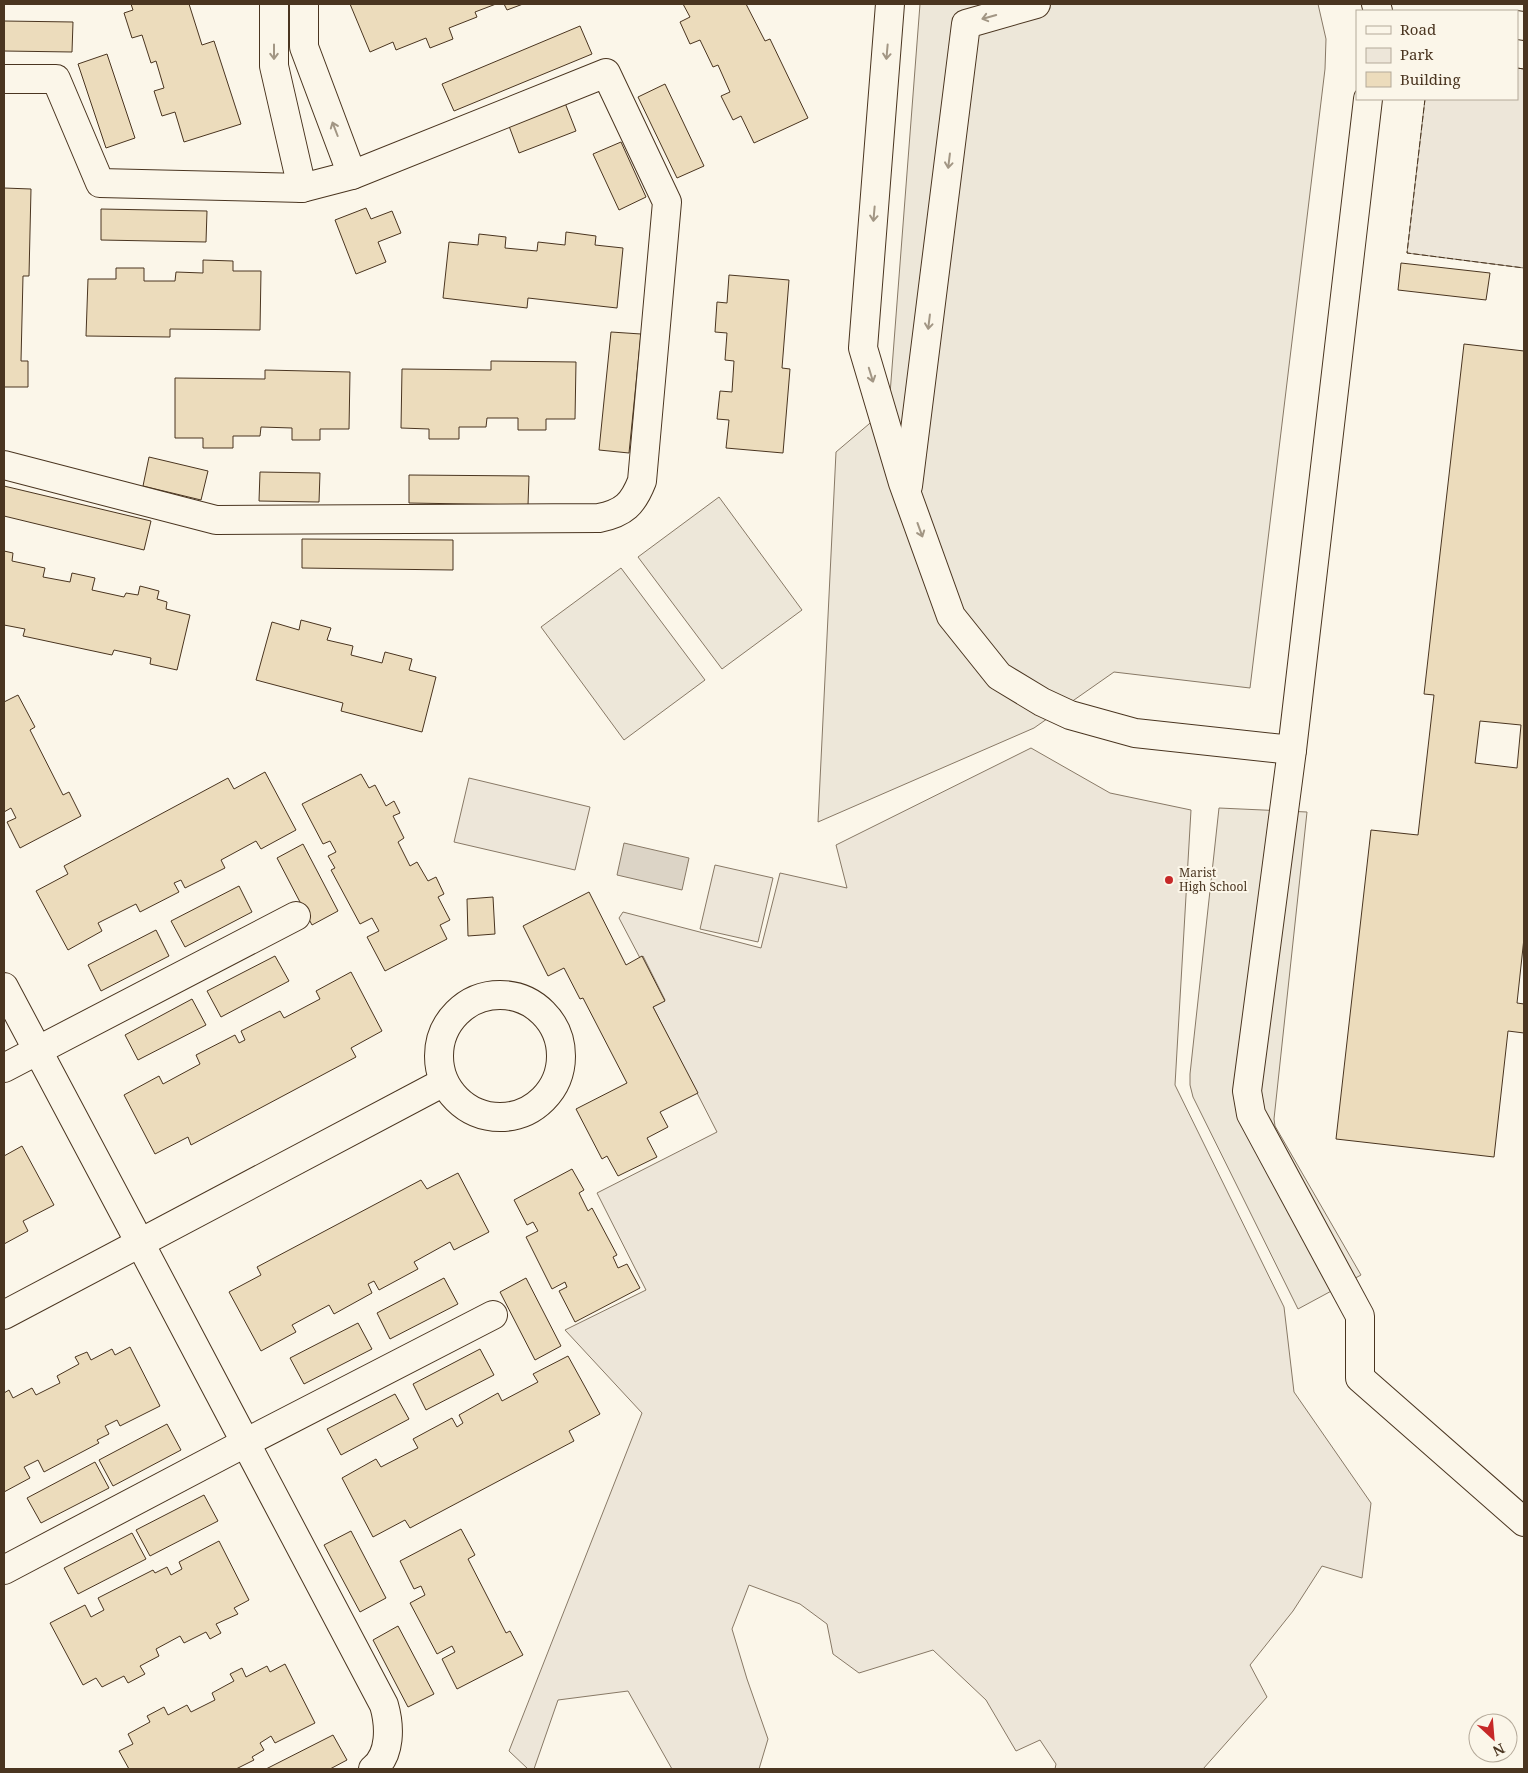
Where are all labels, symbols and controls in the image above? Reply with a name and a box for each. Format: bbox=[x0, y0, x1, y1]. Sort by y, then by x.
legend bbox=[1356, 10, 1518, 100]
one-way arrow bbox=[982, 13, 998, 23]
text: Road bbox=[1400, 19, 1436, 39]
one-way arrow bbox=[269, 44, 279, 60]
one-way arrow bbox=[882, 44, 891, 60]
text: Park bbox=[1400, 44, 1434, 64]
text: Building bbox=[1400, 69, 1461, 89]
one-way arrow bbox=[330, 122, 339, 138]
one-way arrow bbox=[944, 153, 954, 169]
one-way arrow bbox=[869, 206, 879, 222]
one-way arrow bbox=[924, 314, 934, 330]
one-way arrow bbox=[867, 367, 877, 383]
one-way arrow bbox=[916, 522, 925, 537]
place label: Marist High School bbox=[1179, 864, 1247, 895]
marker: Marist High School bbox=[1163, 874, 1175, 886]
north arrow bbox=[1468, 1713, 1518, 1763]
text: N bbox=[1490, 1739, 1508, 1761]

